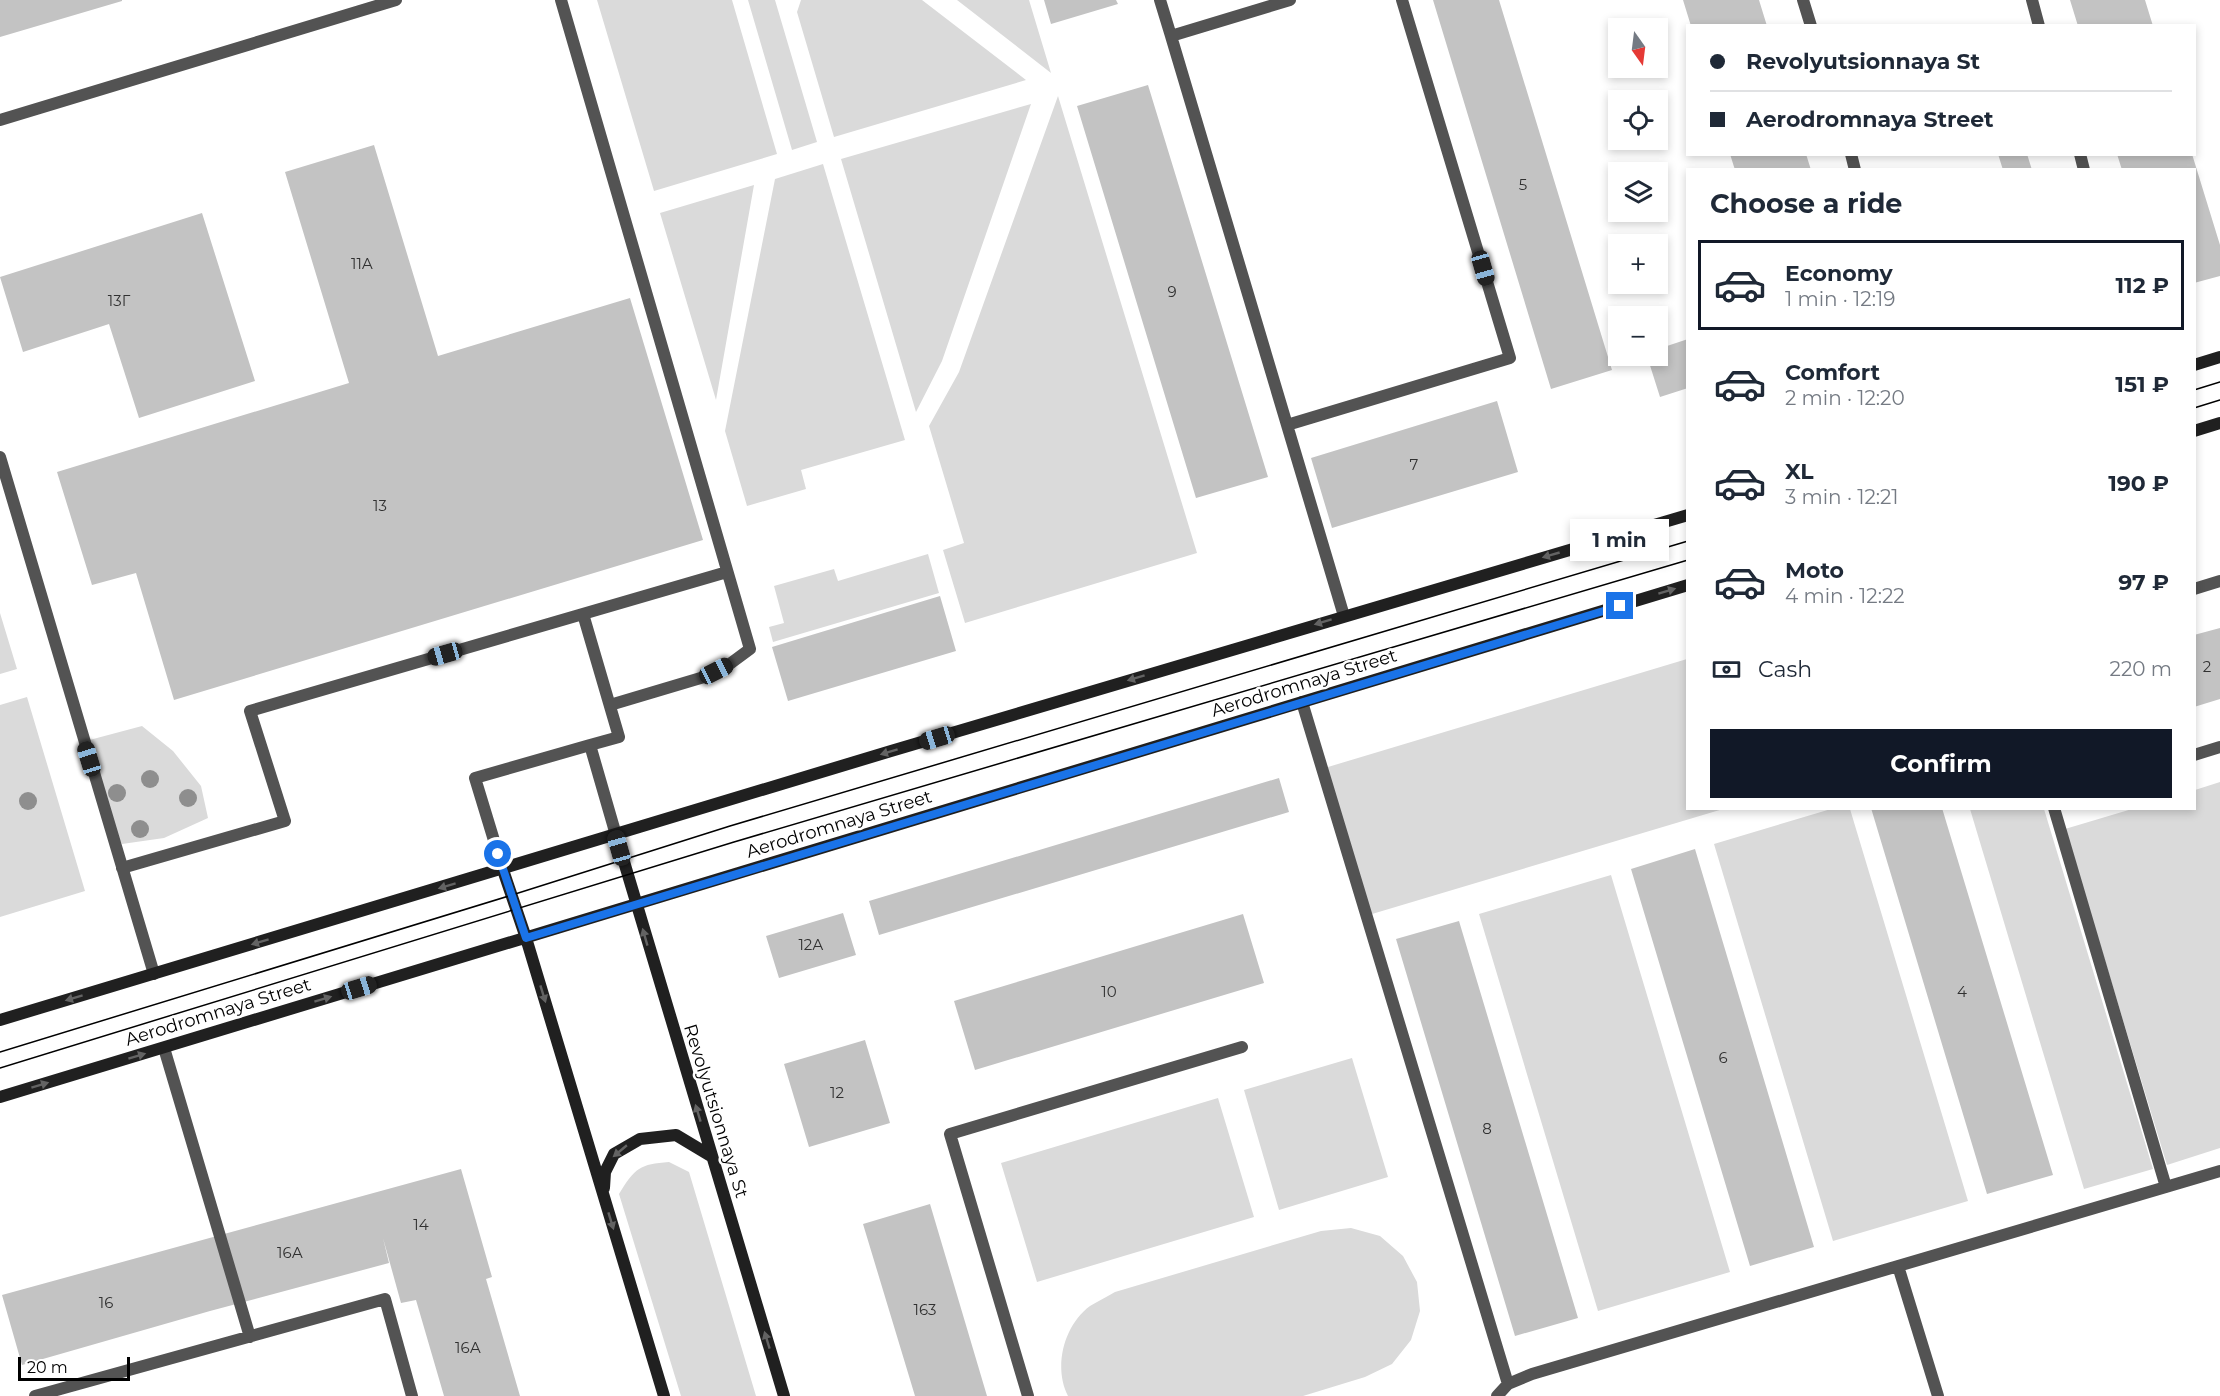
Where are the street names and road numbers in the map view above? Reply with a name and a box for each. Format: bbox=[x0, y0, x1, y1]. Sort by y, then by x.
street label: Aerodromnaya Street bbox=[1208, 644, 1400, 722]
street label: Aerodromnaya Street bbox=[743, 785, 935, 863]
street label: Aerodromnaya Street bbox=[122, 973, 314, 1051]
street label: Revolyutsionnaya St bbox=[679, 1021, 753, 1201]

